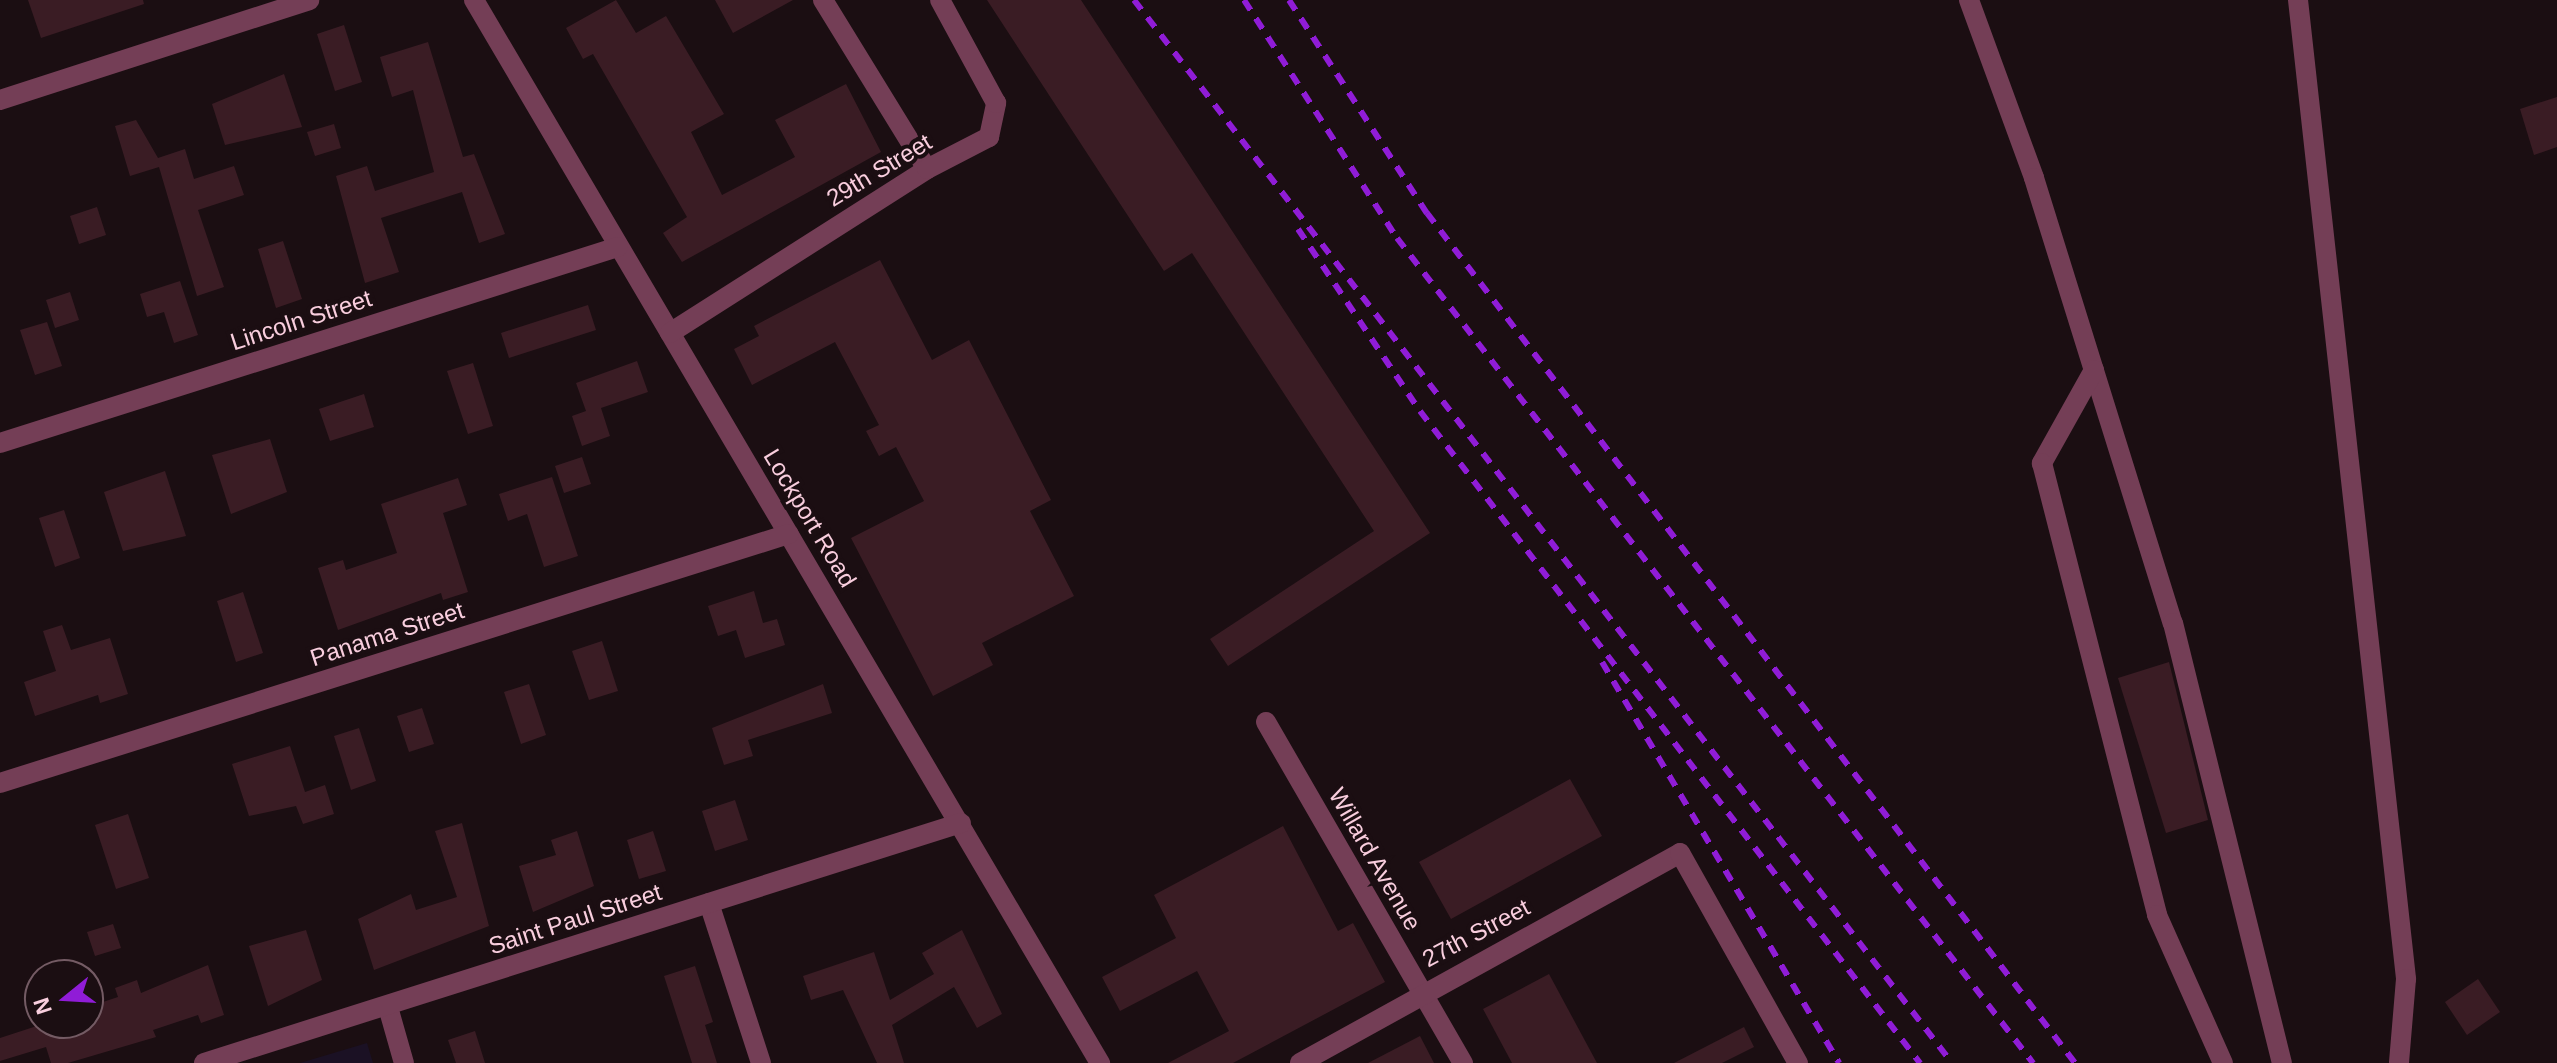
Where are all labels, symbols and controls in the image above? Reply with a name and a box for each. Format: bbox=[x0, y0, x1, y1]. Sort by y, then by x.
street label: 29th Street bbox=[821, 127, 937, 213]
street label: Lincoln Street bbox=[227, 284, 375, 356]
street label: Lockport Road bbox=[757, 444, 863, 592]
street label: Panama Street bbox=[306, 596, 468, 672]
street label: Willard Avenue bbox=[1322, 782, 1428, 936]
street label: Saint Paul Street bbox=[485, 877, 665, 961]
street label: 27th Street bbox=[1417, 893, 1535, 973]
north arrow bbox=[24, 959, 104, 1039]
text: N bbox=[28, 995, 57, 1017]

